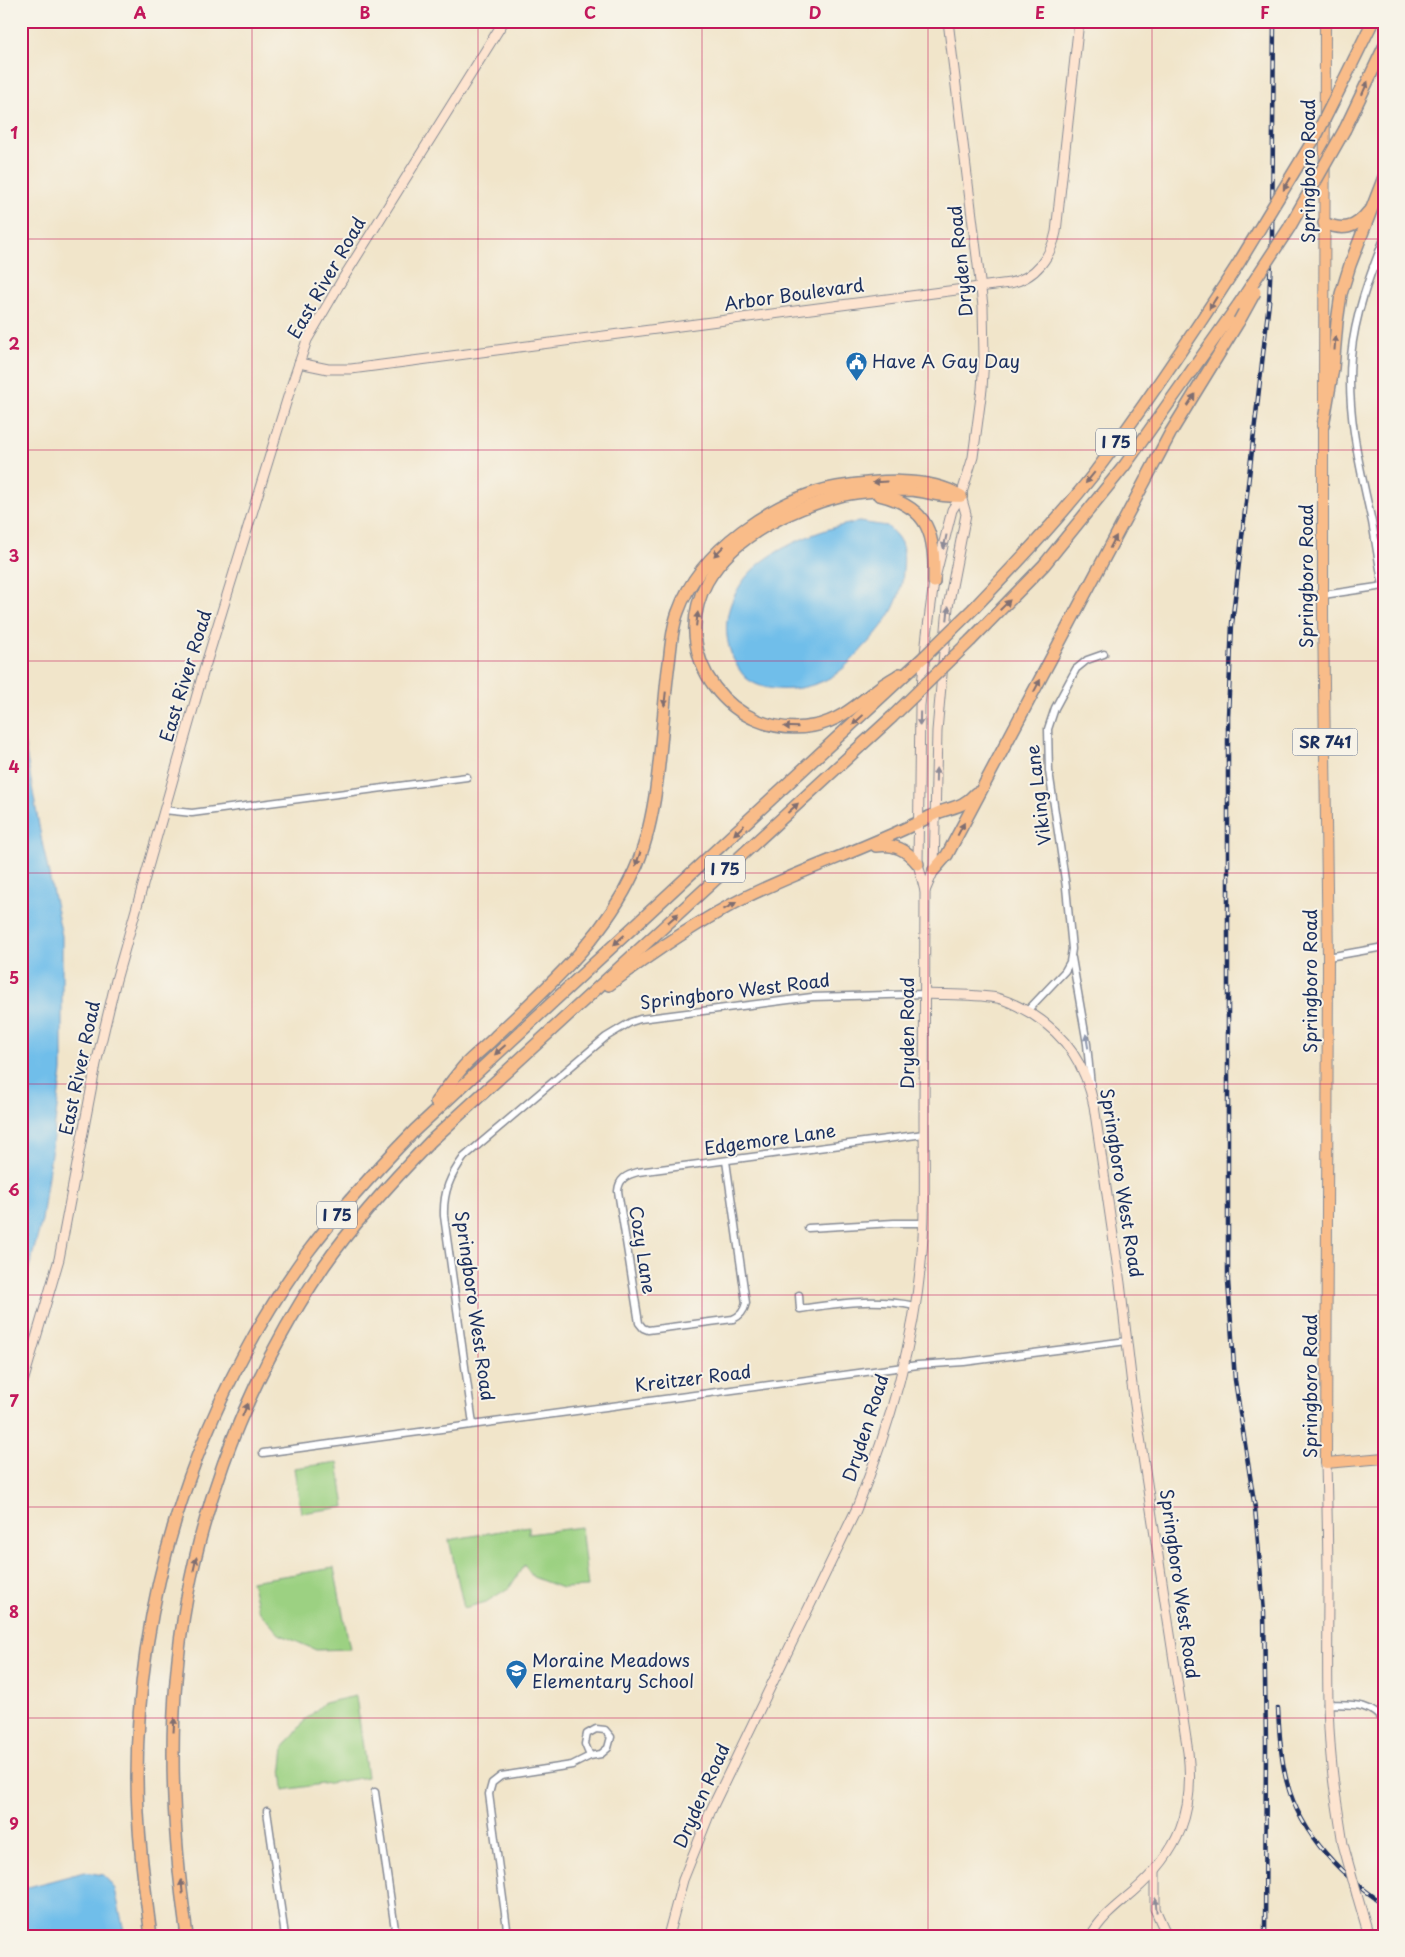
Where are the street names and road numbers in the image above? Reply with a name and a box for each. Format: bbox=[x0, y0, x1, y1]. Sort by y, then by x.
street label: Springboro Road bbox=[1294, 99, 1321, 243]
street label: Dryden Road bbox=[940, 204, 979, 318]
street label: East River Road bbox=[280, 211, 372, 343]
street label: Arbor Boulevard bbox=[722, 270, 866, 317]
road number: I 75 bbox=[1096, 428, 1136, 456]
street label: Springboro Road bbox=[1292, 504, 1319, 648]
street label: East River Road bbox=[152, 606, 217, 745]
road number: SR 741 bbox=[1292, 729, 1358, 756]
street label: Viking Lane bbox=[1018, 743, 1057, 847]
road number: I 75 bbox=[705, 856, 745, 882]
street label: Springboro Road bbox=[1296, 909, 1323, 1053]
street label: Springboro West Road bbox=[638, 965, 831, 1016]
street label: Dryden Road bbox=[893, 977, 920, 1089]
street label: East River Road bbox=[51, 998, 106, 1137]
street label: Springboro West Road bbox=[1094, 1086, 1151, 1279]
street label: Edgemore Lane bbox=[702, 1116, 837, 1161]
road number: I 75 bbox=[317, 1202, 357, 1228]
street label: Cozy Lane bbox=[623, 1204, 664, 1296]
street label: Springboro West Road bbox=[449, 1209, 502, 1402]
street label: Springboro Road bbox=[1296, 1314, 1323, 1458]
street label: Kreitzer Road bbox=[633, 1357, 753, 1398]
street label: Dryden Road bbox=[834, 1370, 895, 1485]
street label: Springboro West Road bbox=[1154, 1487, 1207, 1680]
street label: Dryden Road bbox=[666, 1739, 736, 1852]

